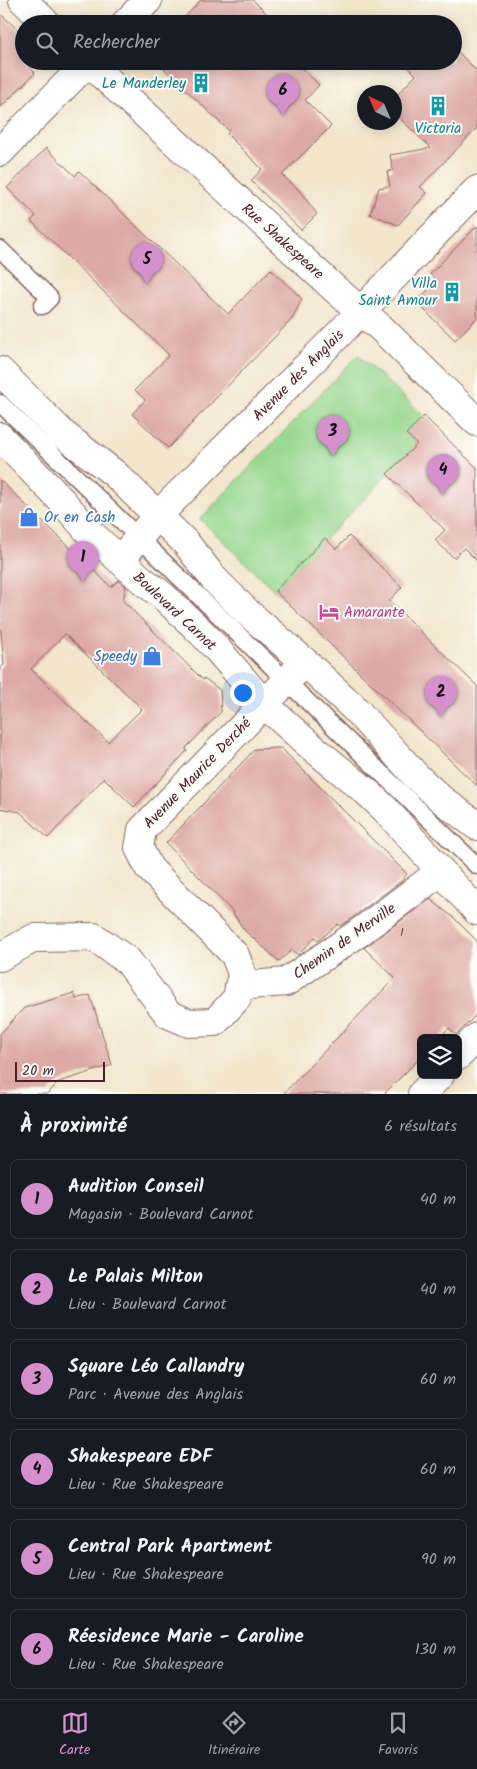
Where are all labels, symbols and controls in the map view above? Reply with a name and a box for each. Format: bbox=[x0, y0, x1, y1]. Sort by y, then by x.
search box bbox=[15, 15, 462, 70]
text: Rechercher bbox=[73, 28, 160, 58]
icon: search bbox=[33, 29, 61, 57]
place label: Le Manderley bbox=[102, 72, 187, 96]
building icon: Le Manderley bbox=[190, 72, 212, 94]
pin: 6 bbox=[267, 74, 299, 115]
north arrow bbox=[357, 85, 402, 130]
building icon: Victoria bbox=[427, 95, 449, 117]
place label: Victoria bbox=[415, 117, 461, 141]
street label: Rue Shakespeare bbox=[235, 198, 329, 286]
pin: 5 bbox=[131, 243, 163, 284]
place label: Villa Saint Amour bbox=[359, 272, 438, 313]
building icon: Villa Saint Amour bbox=[441, 281, 463, 303]
street label: Avenue des Anglais bbox=[247, 324, 351, 427]
pin: 3 bbox=[317, 415, 349, 456]
pin: 4 bbox=[427, 454, 459, 495]
shop icon: Or en Cash bbox=[18, 506, 40, 528]
place label: Or en Cash bbox=[44, 506, 115, 530]
pin: 1 bbox=[67, 541, 99, 582]
street label: Boulevard Carnot bbox=[127, 566, 222, 657]
hotel icon: Amarante bbox=[318, 601, 340, 623]
place label: Amarante bbox=[344, 601, 405, 625]
place label: Speedy bbox=[94, 645, 138, 669]
shop icon: Speedy bbox=[141, 645, 163, 667]
pin: 2 bbox=[425, 676, 457, 717]
your location bbox=[230, 680, 256, 706]
street label: Avenue Maurice Derché bbox=[138, 711, 258, 835]
street label: Chemin de Merville bbox=[288, 897, 401, 986]
house number: 1 bbox=[400, 923, 404, 942]
map controls bbox=[417, 1034, 462, 1079]
button: layers bbox=[417, 1034, 462, 1079]
scale bar bbox=[15, 1059, 105, 1082]
text: 20 m bbox=[22, 1060, 54, 1082]
text: À proximité bbox=[20, 1110, 127, 1143]
text: 6 résultats bbox=[384, 1114, 457, 1139]
text: Audition Conseil bbox=[68, 1172, 203, 1202]
text: 1 bbox=[35, 1187, 39, 1212]
text: 40 m bbox=[420, 1187, 456, 1212]
text: Magasin · Boulevard Carnot bbox=[68, 1202, 254, 1227]
text: Le Palais Milton bbox=[68, 1262, 203, 1292]
text: 2 bbox=[32, 1277, 42, 1302]
text: 40 m bbox=[420, 1277, 456, 1302]
text: Lieu · Boulevard Carnot bbox=[68, 1292, 227, 1317]
text: Square Léo Callandry bbox=[68, 1352, 244, 1382]
text: 3 bbox=[33, 1367, 41, 1392]
text: 60 m bbox=[420, 1367, 456, 1392]
text: Parc · Avenue des Anglais bbox=[68, 1382, 243, 1407]
text: Shakespeare EDF bbox=[68, 1442, 212, 1472]
text: 4 bbox=[33, 1457, 41, 1482]
text: 60 m bbox=[420, 1457, 456, 1482]
text: Lieu · Rue Shakespeare bbox=[68, 1472, 224, 1497]
text: Central Park Apartment bbox=[68, 1532, 272, 1562]
text: 5 bbox=[33, 1547, 41, 1572]
text: 90 m bbox=[421, 1547, 456, 1572]
text: Lieu · Rue Shakespeare bbox=[68, 1562, 224, 1587]
text: Réesidence Marie - Caroline bbox=[68, 1622, 304, 1652]
text: 6 bbox=[33, 1637, 41, 1662]
text: 130 m bbox=[415, 1637, 456, 1662]
text: Lieu · Rue Shakespeare bbox=[68, 1652, 224, 1677]
tab: Carte bbox=[59, 1709, 90, 1761]
tab: Itinéraire bbox=[208, 1709, 260, 1761]
tab: Favoris bbox=[378, 1709, 418, 1761]

